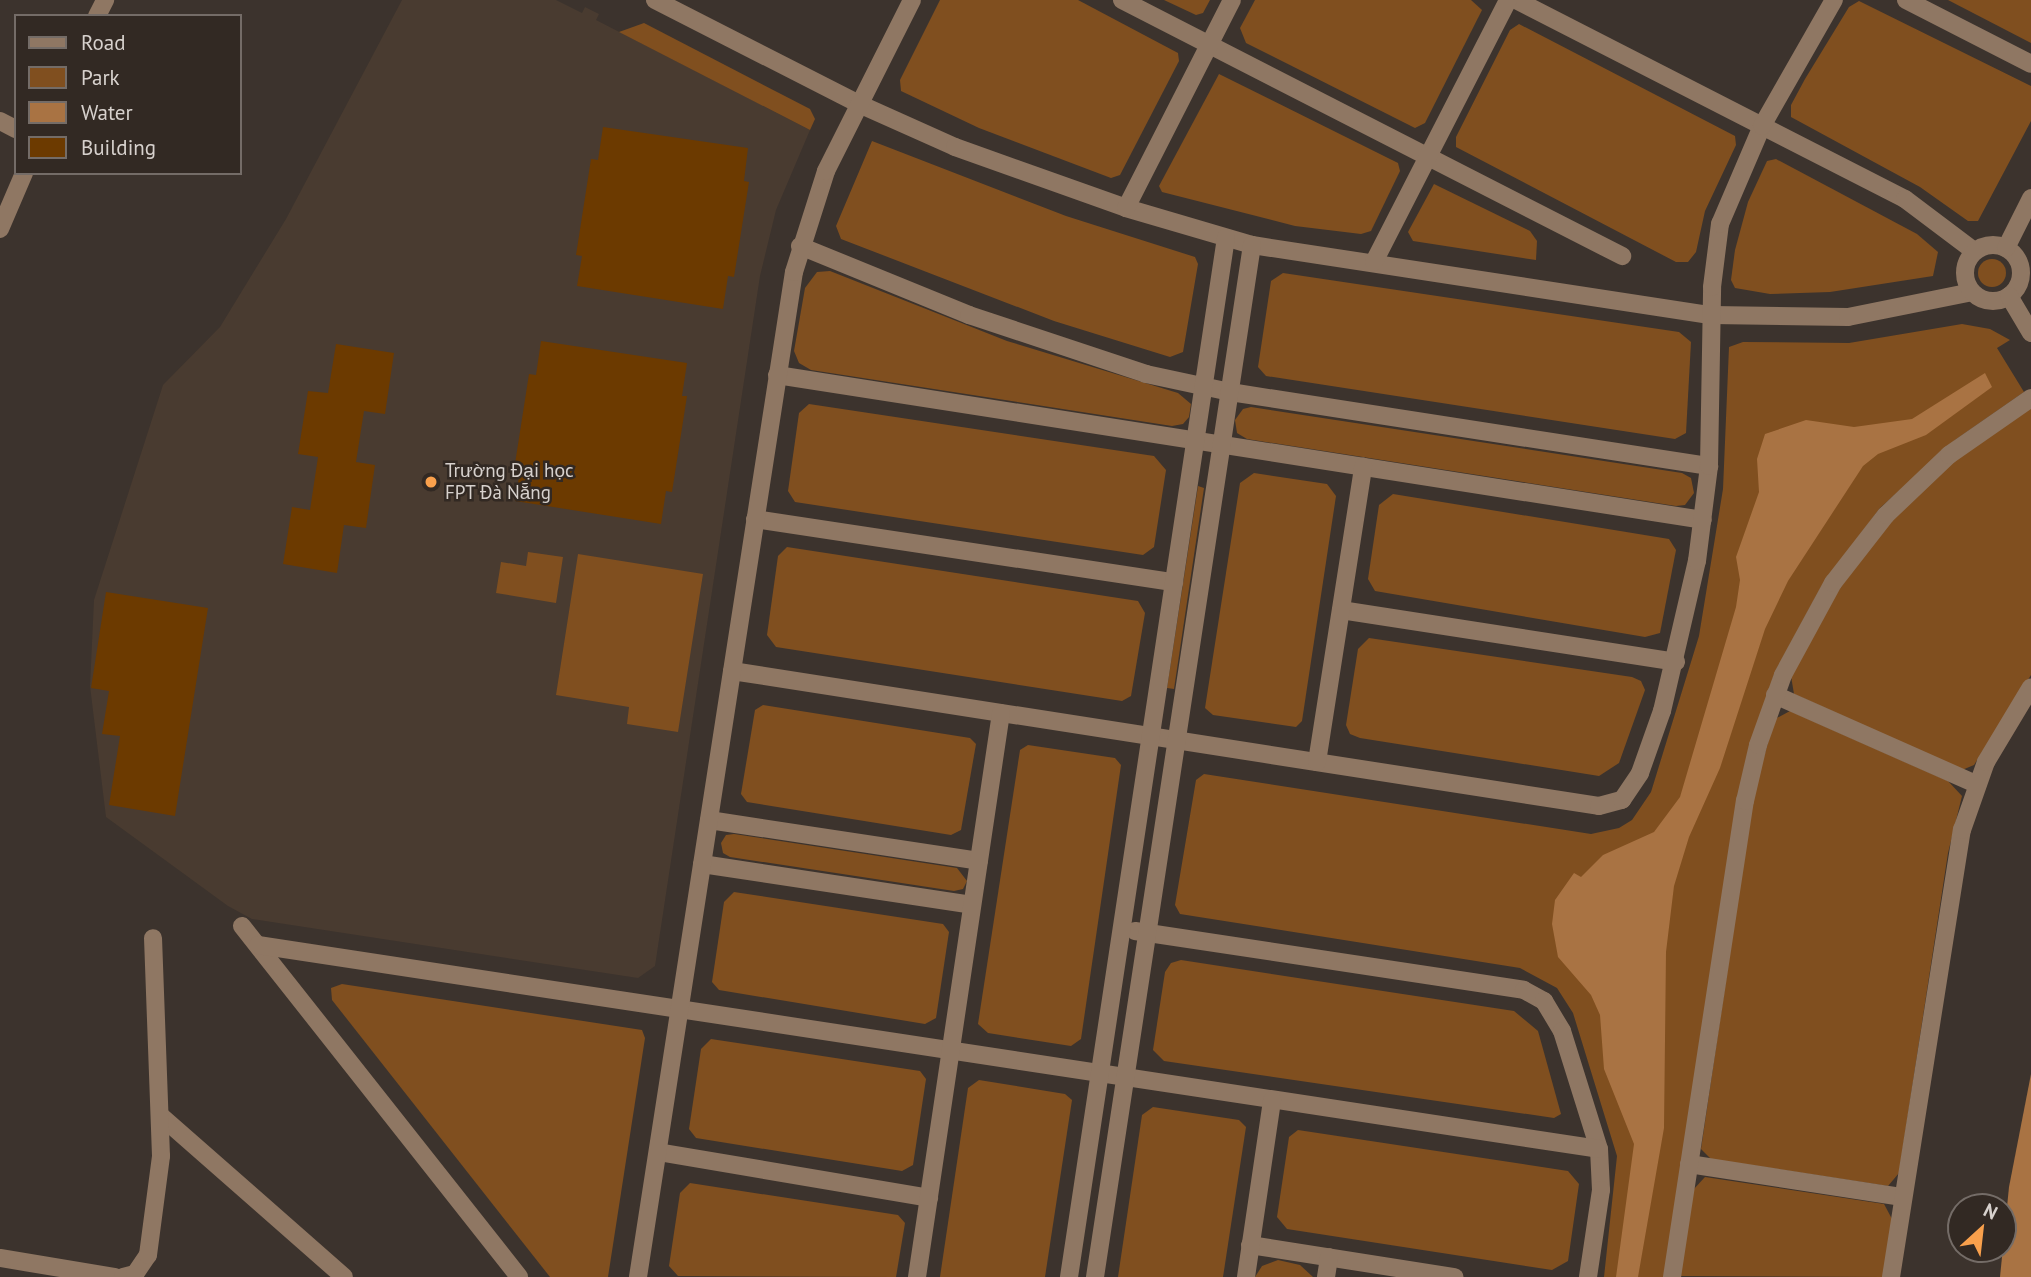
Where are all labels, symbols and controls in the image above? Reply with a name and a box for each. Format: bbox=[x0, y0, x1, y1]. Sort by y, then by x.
legend bbox=[14, 14, 242, 175]
text: Road bbox=[81, 29, 125, 56]
text: Park bbox=[81, 64, 120, 91]
text: Water bbox=[81, 99, 133, 126]
text: Building bbox=[81, 134, 156, 161]
place label: Trường Đại học FPT Đà Nẵng bbox=[445, 460, 574, 504]
marker: Trường Đại học FPT Đà Nẵng bbox=[423, 474, 439, 490]
north arrow bbox=[1947, 1193, 2017, 1263]
text: N bbox=[1980, 1198, 2002, 1225]

